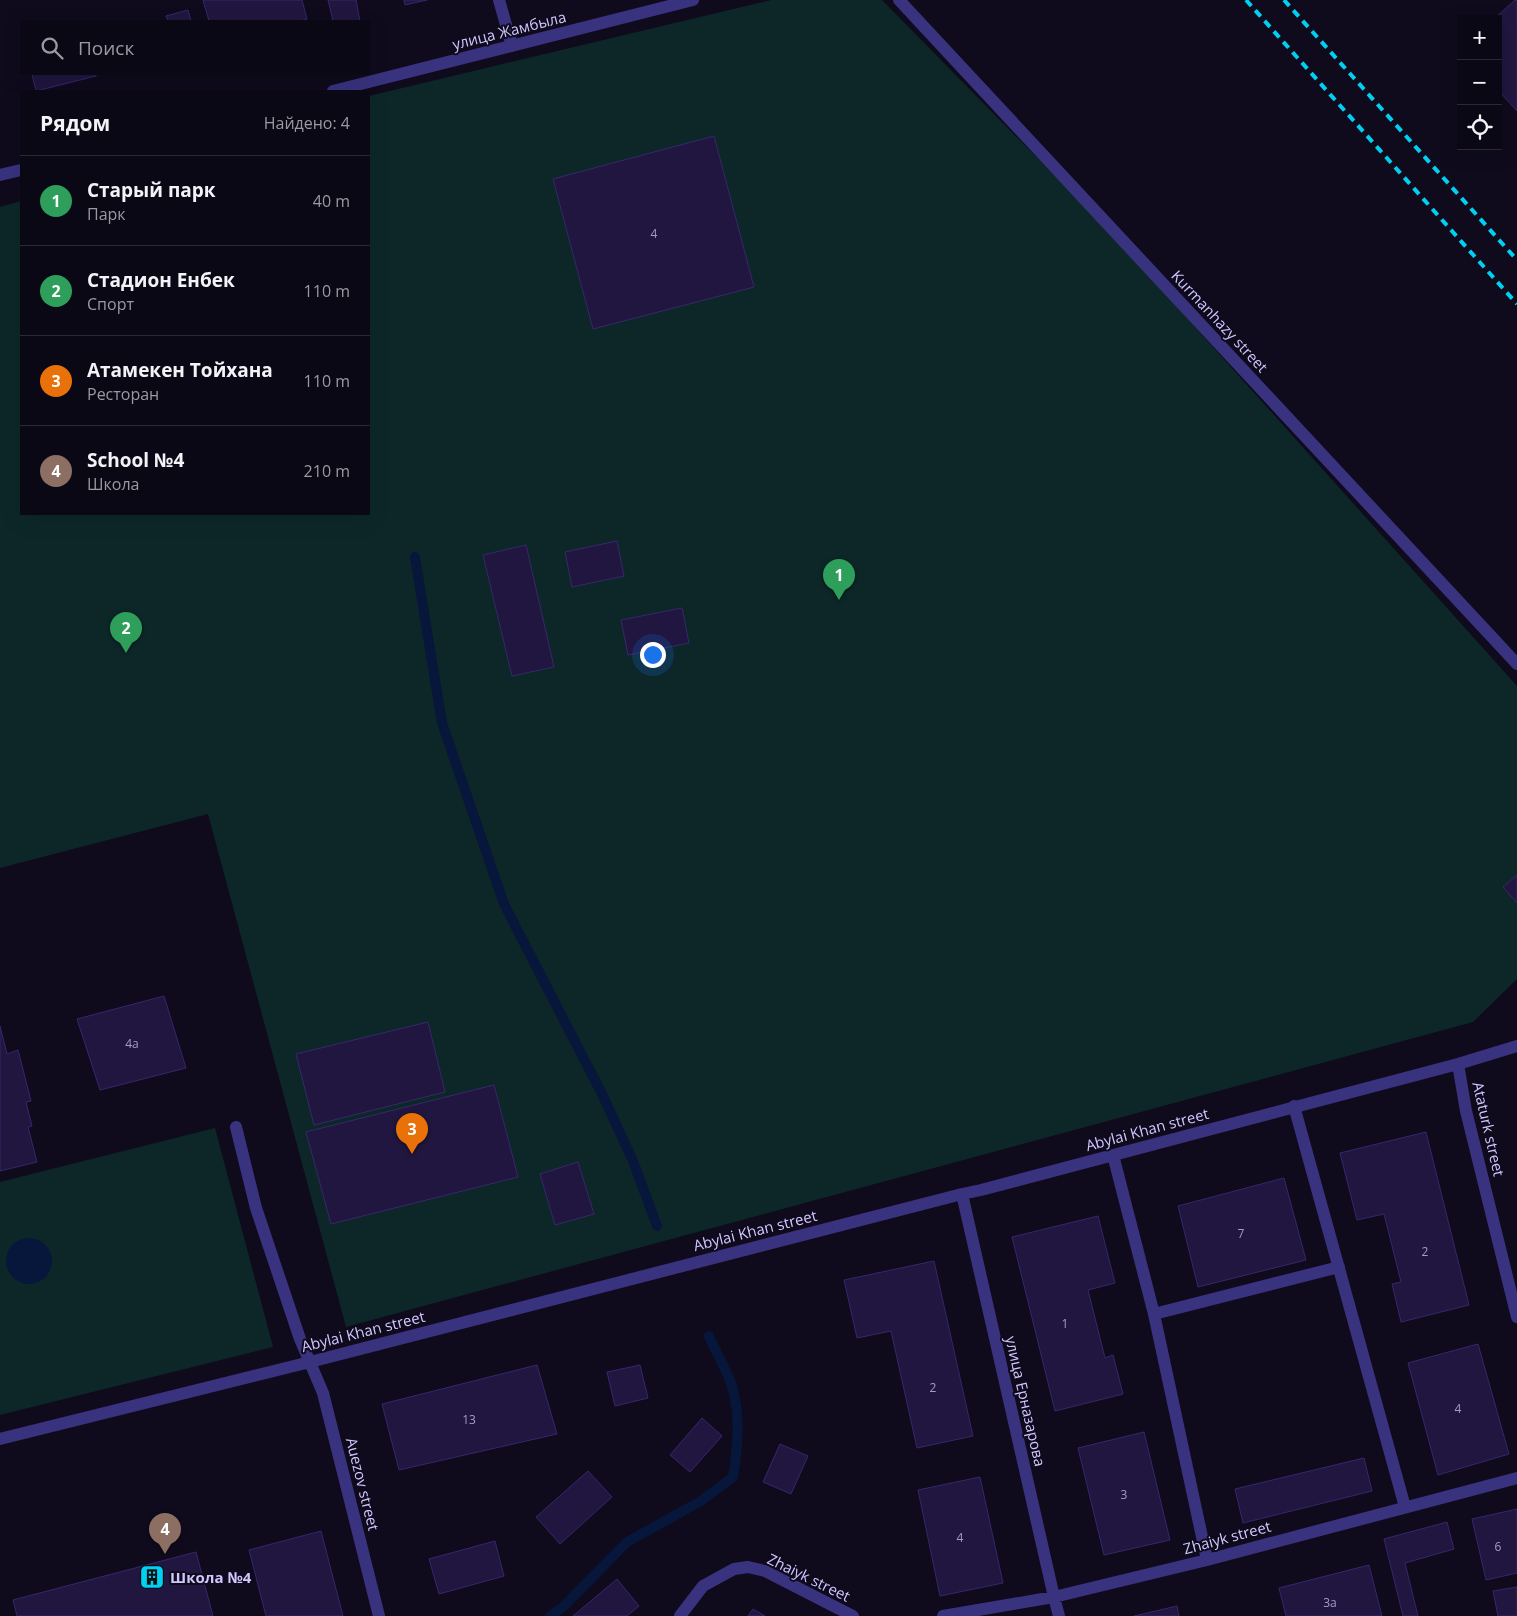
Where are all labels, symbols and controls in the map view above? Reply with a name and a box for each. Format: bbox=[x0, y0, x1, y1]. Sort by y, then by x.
street label: улица Жамбыла bbox=[450, 6, 568, 54]
map controls bbox=[1457, 15, 1502, 150]
button: + bbox=[1457, 15, 1502, 60]
search box bbox=[20, 20, 370, 75]
icon: search bbox=[38, 34, 66, 62]
text: Поиск bbox=[78, 35, 134, 61]
button: − bbox=[1457, 60, 1502, 105]
button: locate bbox=[1457, 105, 1502, 150]
text: Рядом bbox=[40, 109, 110, 137]
text: Найдено: 4 bbox=[264, 112, 350, 134]
text: Старый парк bbox=[87, 177, 216, 203]
text: 1 bbox=[51, 190, 61, 212]
text: 40 m bbox=[313, 190, 350, 212]
text: Парк bbox=[87, 203, 126, 225]
house number: 4 bbox=[651, 225, 658, 242]
street label: Kurmanhazy street bbox=[1167, 266, 1273, 376]
text: Стадион Енбек bbox=[87, 267, 235, 293]
text: 2 bbox=[51, 280, 61, 302]
text: 110 m bbox=[304, 280, 350, 302]
text: Спорт bbox=[87, 293, 134, 315]
text: Атамекен Тойхана bbox=[87, 357, 273, 383]
text: 3 bbox=[51, 370, 61, 392]
text: 110 m bbox=[304, 370, 350, 392]
text: Ресторан bbox=[87, 383, 159, 405]
text: School №4 bbox=[87, 447, 184, 473]
text: 4 bbox=[51, 460, 61, 482]
text: 210 m bbox=[304, 460, 350, 482]
text: Школа bbox=[87, 473, 139, 495]
pin: 1 bbox=[823, 559, 855, 600]
pin: 2 bbox=[110, 612, 142, 653]
your location bbox=[640, 642, 666, 668]
house number: 4а bbox=[125, 1035, 139, 1052]
street label: Ataturk street bbox=[1468, 1080, 1510, 1178]
street label: Abylai Khan street bbox=[1083, 1103, 1211, 1155]
pin: 3 bbox=[396, 1113, 428, 1154]
street label: Abylai Khan street bbox=[691, 1205, 819, 1255]
house number: 7 bbox=[1238, 1225, 1245, 1242]
house number: 2 bbox=[1422, 1243, 1429, 1260]
street label: Abylai Khan street bbox=[299, 1306, 427, 1356]
house number: 1 bbox=[1062, 1315, 1068, 1332]
street label: улица Ерназарова bbox=[1001, 1334, 1051, 1468]
house number: 2 bbox=[930, 1379, 937, 1396]
house number: 4 bbox=[1455, 1400, 1462, 1417]
house number: 13 bbox=[462, 1411, 476, 1428]
street label: Auezov street bbox=[342, 1435, 384, 1533]
house number: 3 bbox=[1121, 1486, 1128, 1503]
pin: 4 bbox=[149, 1513, 181, 1554]
street label: Zhaiyk street bbox=[1181, 1516, 1273, 1558]
house number: 4 bbox=[957, 1529, 964, 1546]
house number: 6 bbox=[1495, 1538, 1502, 1555]
street label: Zhaiyk street bbox=[764, 1548, 854, 1606]
building icon: Школа №4 bbox=[139, 1564, 165, 1590]
place label: Школа №4 bbox=[170, 1567, 252, 1587]
house number: 3а bbox=[1323, 1594, 1337, 1611]

